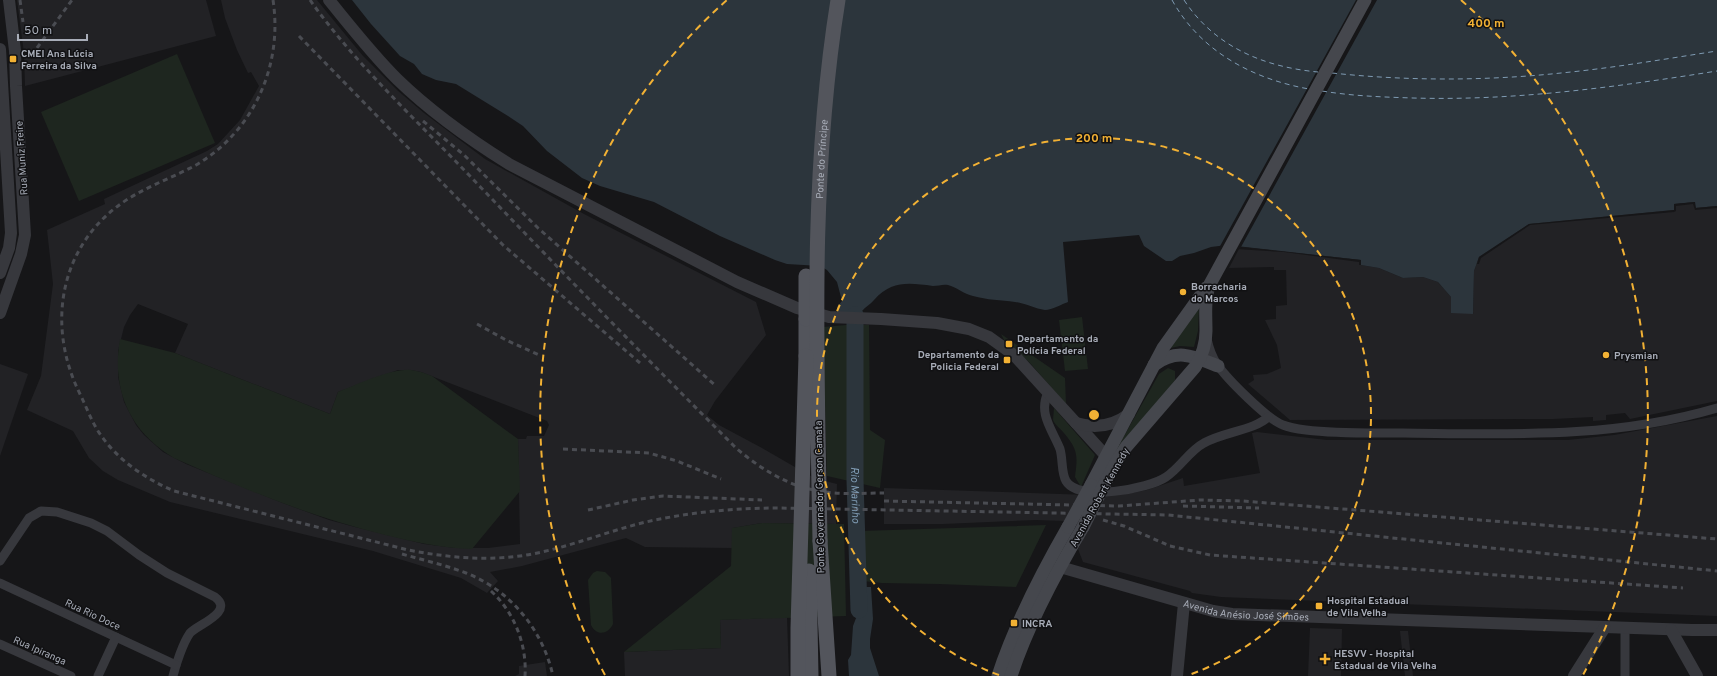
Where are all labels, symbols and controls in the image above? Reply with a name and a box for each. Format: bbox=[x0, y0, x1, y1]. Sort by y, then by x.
scale bar bbox=[18, 16, 87, 42]
text: 400 m bbox=[1467, 16, 1505, 32]
text: 50 m bbox=[24, 23, 52, 39]
place label: CMEI Ana Lúcia Ferreira da Silva bbox=[21, 48, 97, 73]
marker: CMEI Ana Lúcia Ferreira da Silva bbox=[8, 54, 18, 64]
street label: Ponte do Príncipe bbox=[814, 119, 832, 199]
street label: Rua Muniz Freire bbox=[13, 120, 32, 196]
text: 200 m bbox=[1076, 131, 1112, 147]
place label: Borracharia do Marcos bbox=[1191, 281, 1247, 306]
marker: Borracharia do Marcos bbox=[1178, 287, 1188, 297]
place label: Departamento da Polícia Federal bbox=[1017, 333, 1098, 358]
marker: Departamento da Polícia Federal bbox=[1004, 339, 1014, 349]
place label: Departamento da Policia Federal bbox=[918, 349, 999, 374]
marker: Prysmian bbox=[1601, 350, 1611, 360]
place label: Prysmian bbox=[1614, 350, 1658, 363]
marker: Departamento da Policia Federal bbox=[1002, 355, 1012, 365]
centre of rings bbox=[1087, 408, 1101, 422]
street label: Ponte Governador Gerson Camata bbox=[813, 421, 828, 573]
street label: Avenida Robert Kennedy bbox=[1068, 446, 1133, 550]
water label: Rio Marinho bbox=[847, 467, 862, 524]
place label: Hospital Estadual de Vila Velha bbox=[1327, 595, 1409, 620]
street label: Rua Rio Doce bbox=[62, 597, 122, 634]
street label: Avenida Anésio José Simões bbox=[1181, 598, 1309, 625]
marker: Hospital Estadual de Vila Velha bbox=[1314, 601, 1324, 611]
marker: INCRA bbox=[1009, 618, 1019, 628]
place label: INCRA bbox=[1022, 618, 1052, 631]
street label: Rua Ipiranga bbox=[11, 634, 68, 669]
place label: HESVV - Hospital Estadual de Vila Velha bbox=[1334, 648, 1437, 673]
marker: HESVV - Hospital Estadual de Vila Velha bbox=[1319, 653, 1331, 665]

